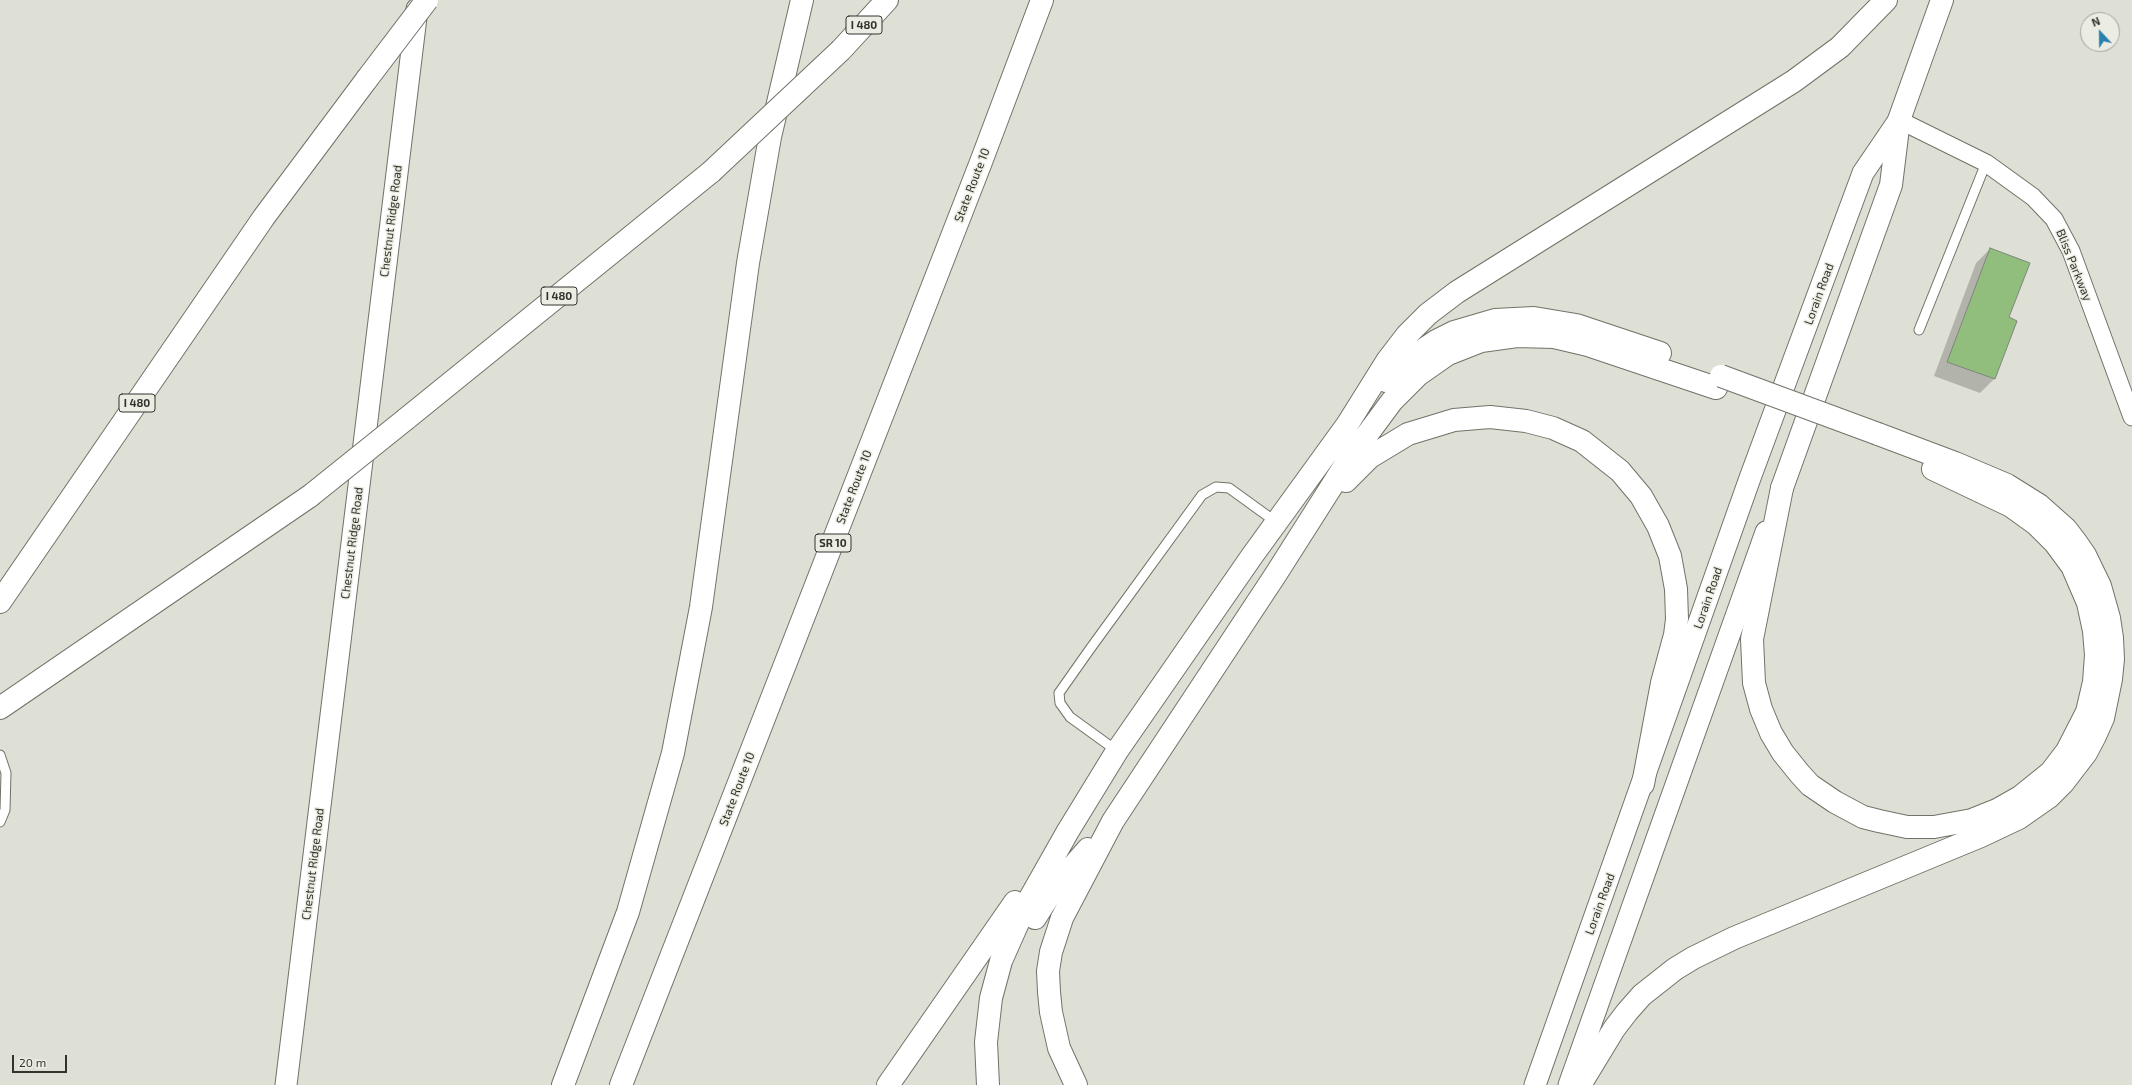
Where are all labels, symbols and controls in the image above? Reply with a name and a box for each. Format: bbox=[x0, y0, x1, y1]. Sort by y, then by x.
north arrow bbox=[2080, 12, 2120, 52]
text: N bbox=[2090, 14, 2102, 29]
road number: I 480 bbox=[846, 16, 882, 34]
street label: State Route 10 bbox=[951, 146, 993, 224]
street label: Chestnut Ridge Road bbox=[377, 164, 405, 278]
street label: Bliss Parkway bbox=[2053, 227, 2095, 303]
street label: Lorain Road bbox=[1801, 261, 1837, 327]
road number: I 480 bbox=[541, 287, 577, 305]
road number: I 480 bbox=[119, 394, 155, 412]
street label: State Route 10 bbox=[833, 448, 875, 526]
street label: Chestnut Ridge Road bbox=[338, 486, 366, 600]
road number: SR 10 bbox=[815, 534, 851, 552]
street label: Lorain Road bbox=[1691, 565, 1725, 631]
street label: State Route 10 bbox=[716, 750, 758, 828]
street label: Chestnut Ridge Road bbox=[299, 807, 327, 921]
street label: Lorain Road bbox=[1582, 871, 1618, 937]
scale bar bbox=[14, 1047, 69, 1073]
text: 20 m bbox=[19, 1055, 46, 1069]

